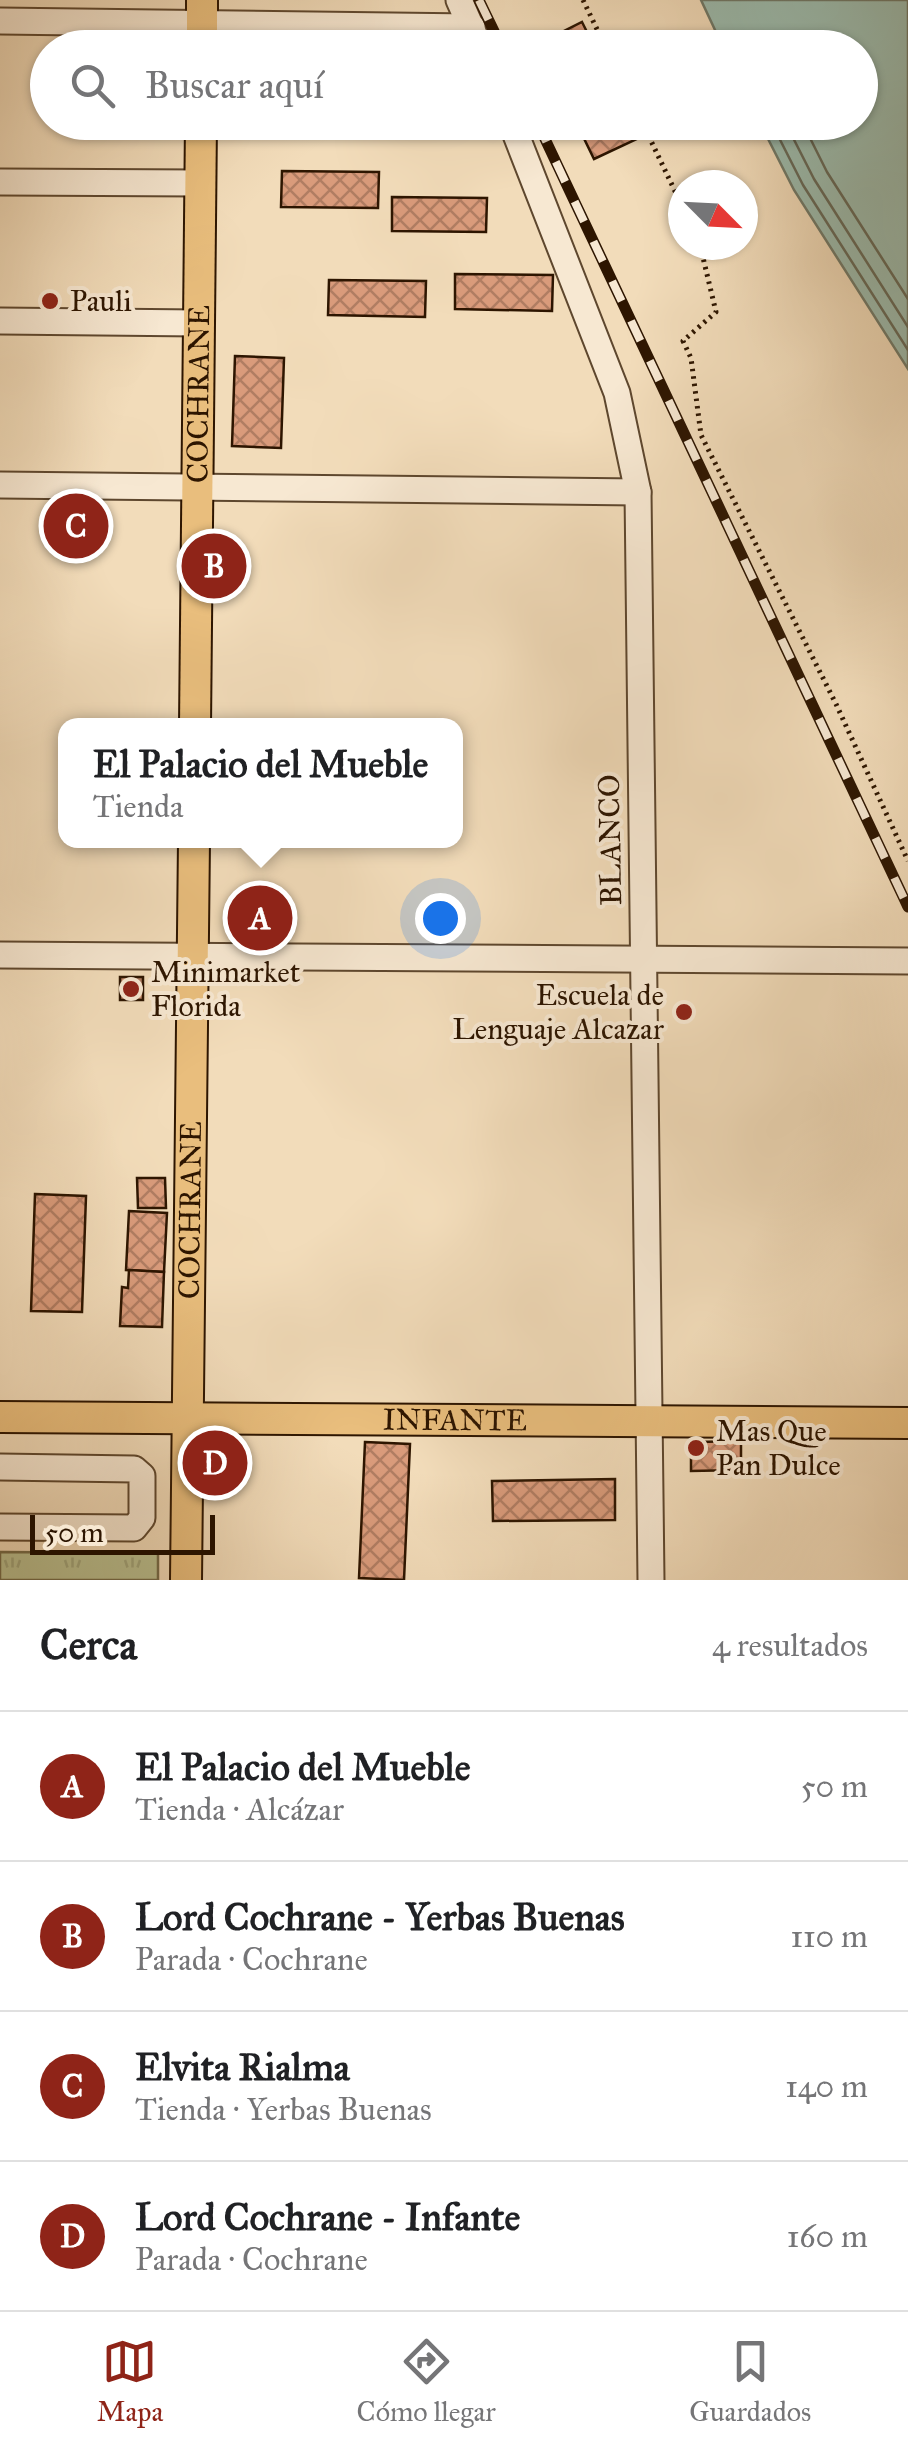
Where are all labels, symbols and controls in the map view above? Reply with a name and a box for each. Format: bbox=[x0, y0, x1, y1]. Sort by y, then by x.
search box bbox=[30, 30, 878, 140]
icon: search bbox=[65, 58, 120, 113]
text: Buscar aquí bbox=[145, 62, 324, 108]
north arrow bbox=[668, 170, 758, 260]
place label: Pauli bbox=[70, 283, 132, 319]
marker: Pauli bbox=[39, 290, 61, 312]
street label: COCHRANE bbox=[179, 305, 217, 483]
pin: C bbox=[44, 488, 108, 564]
pin: B bbox=[182, 528, 246, 604]
popup bbox=[58, 718, 463, 848]
text: El Palacio del Mueble bbox=[93, 741, 428, 787]
street label: BLANCO bbox=[591, 774, 629, 906]
text: Tienda bbox=[93, 787, 184, 826]
pin: A bbox=[228, 880, 292, 956]
your location bbox=[415, 893, 466, 944]
place label: Minimarket Florida bbox=[151, 954, 301, 1024]
place label: Escuela de Lenguaje Alcazar bbox=[453, 977, 665, 1047]
marker: Minimarket Florida bbox=[120, 978, 142, 1000]
marker: Escuela de Lenguaje Alcazar bbox=[673, 1001, 695, 1023]
street label: COCHRANE bbox=[171, 1121, 209, 1299]
street label: INFANTE bbox=[383, 1402, 527, 1438]
place label: Mas Que Pan Dulce bbox=[716, 1413, 841, 1483]
pin: D bbox=[182, 1426, 248, 1500]
marker: Mas Que Pan Dulce bbox=[685, 1437, 707, 1459]
scale bar bbox=[30, 1510, 215, 1554]
text: 50 m bbox=[45, 1515, 104, 1550]
text: Cerca bbox=[40, 1619, 137, 1671]
text: 4 resultados bbox=[712, 1626, 868, 1665]
text: El Palacio del Mueble bbox=[135, 1744, 471, 1790]
text: A bbox=[62, 1767, 83, 1806]
text: 50 m bbox=[801, 1767, 868, 1806]
text: Tienda · Alcázar bbox=[135, 1790, 344, 1829]
text: Lord Cochrane - Yerbas Buenas bbox=[135, 1894, 625, 1940]
text: B bbox=[62, 1917, 83, 1956]
text: 110 m bbox=[790, 1917, 868, 1956]
text: Parada · Cochrane bbox=[135, 1940, 368, 1979]
text: Elvita Rialma bbox=[135, 2044, 350, 2090]
text: C bbox=[62, 2067, 83, 2106]
text: 140 m bbox=[785, 2067, 868, 2106]
text: Tienda · Yerbas Buenas bbox=[135, 2090, 432, 2129]
text: Lord Cochrane - Infante bbox=[135, 2194, 520, 2240]
text: D bbox=[60, 2217, 85, 2256]
text: 160 m bbox=[787, 2217, 868, 2256]
text: Parada · Cochrane bbox=[135, 2240, 368, 2279]
tab: Mapa bbox=[97, 2334, 163, 2429]
tab: Cómo llegar bbox=[357, 2334, 496, 2429]
tab: Guardados bbox=[689, 2334, 811, 2429]

